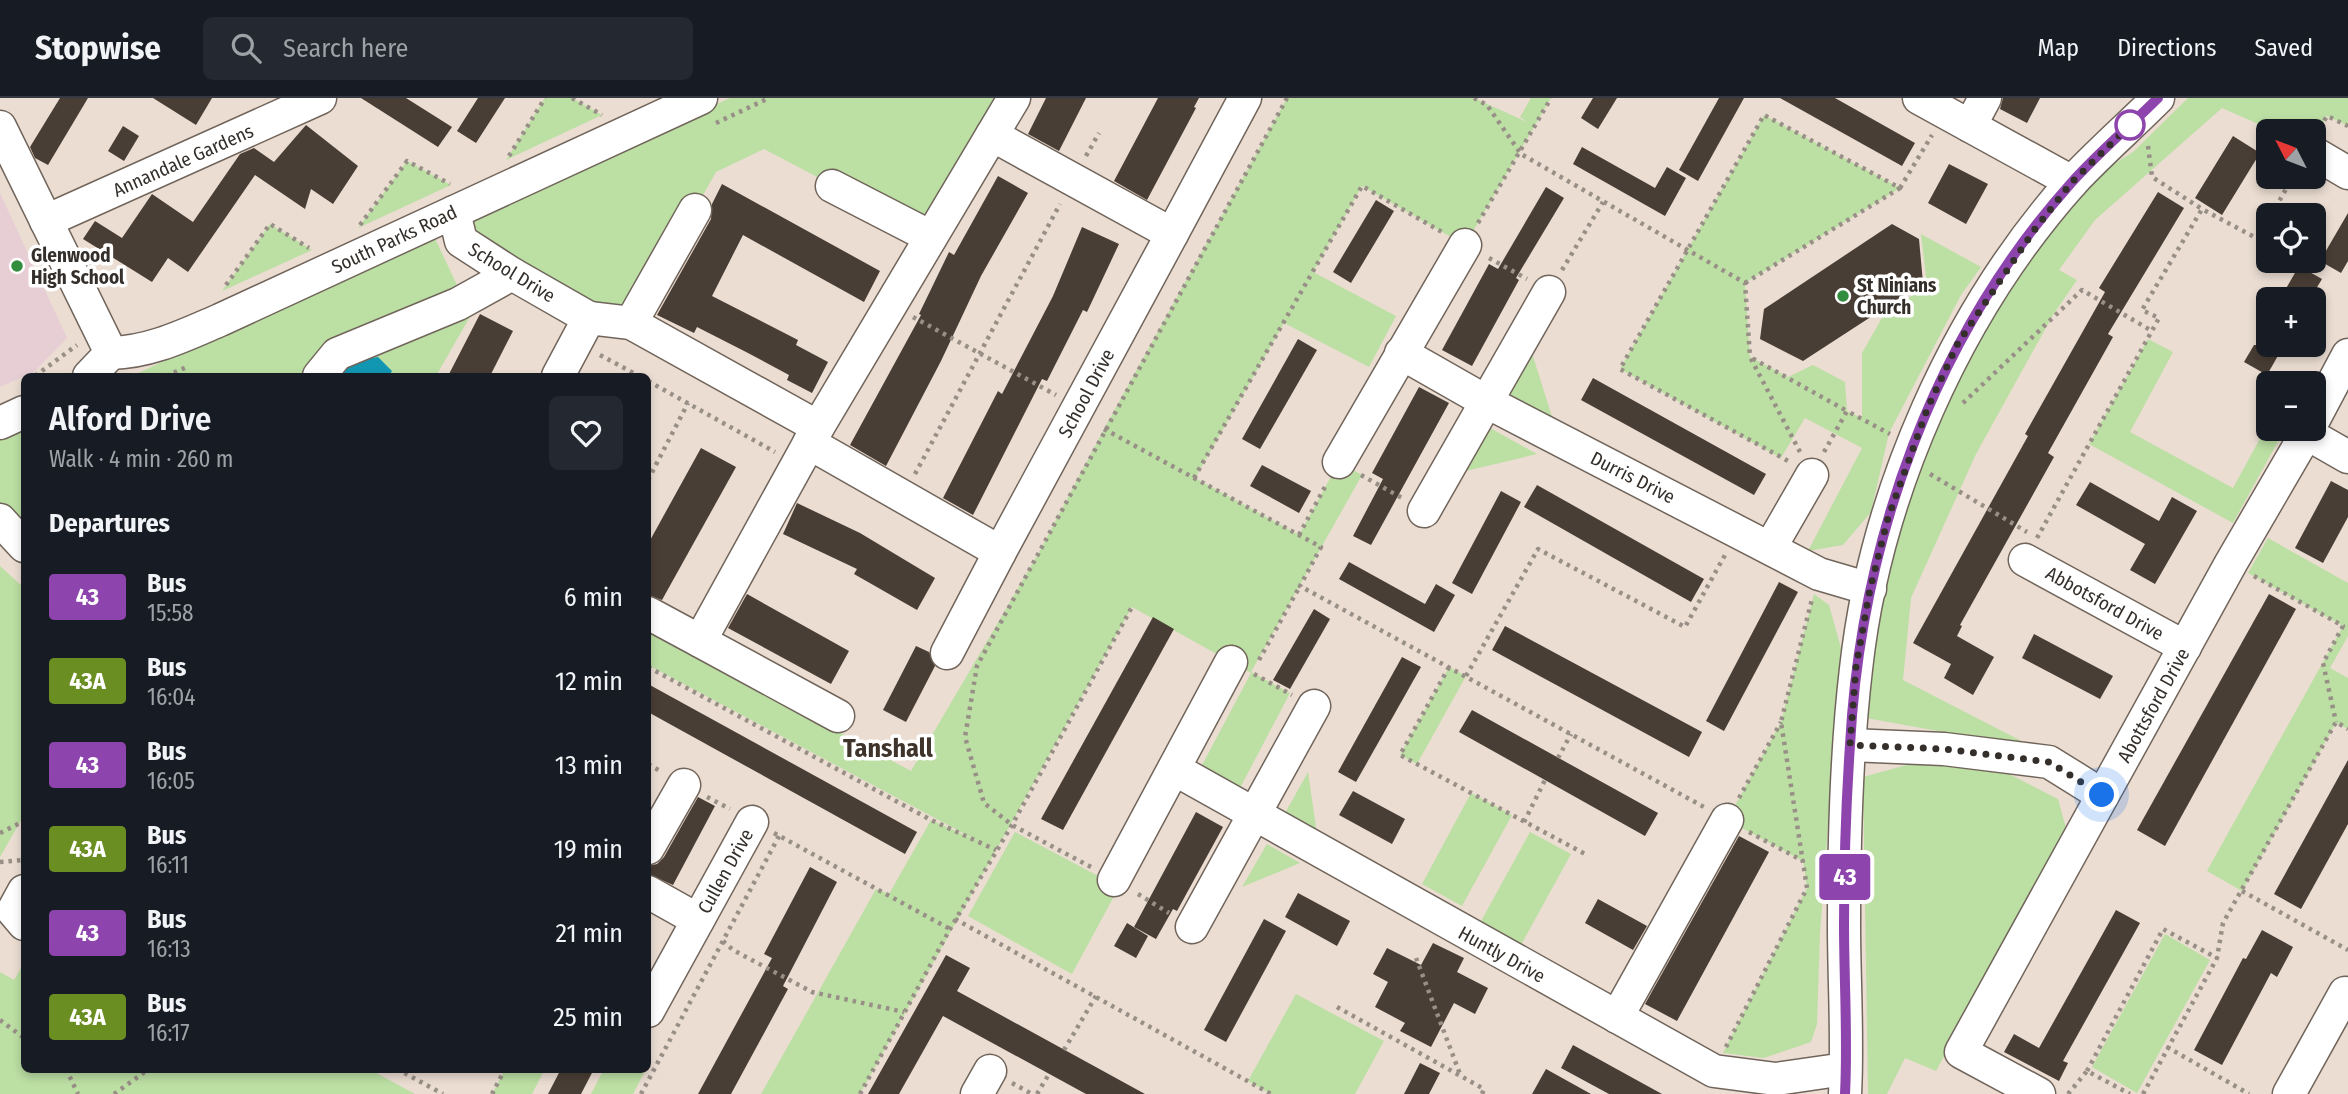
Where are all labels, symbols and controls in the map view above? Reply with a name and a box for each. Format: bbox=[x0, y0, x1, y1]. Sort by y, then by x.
search box bbox=[203, 17, 693, 80]
text: Stopwise bbox=[35, 28, 161, 68]
icon: search bbox=[227, 29, 265, 67]
text: Search here bbox=[283, 33, 408, 64]
text: Map bbox=[2038, 34, 2079, 62]
text: Directions bbox=[2117, 34, 2216, 62]
text: Saved bbox=[2254, 34, 2313, 62]
unlabelled marker bbox=[2115, 110, 2145, 140]
street label: Annandale Gardens bbox=[109, 119, 257, 202]
north arrow bbox=[2256, 119, 2326, 189]
map controls bbox=[2256, 119, 2326, 441]
street label: South Parks Road bbox=[328, 200, 461, 279]
button: locate bbox=[2256, 203, 2326, 273]
street label: School Drive bbox=[464, 238, 559, 307]
place label: Glenwood High School bbox=[31, 244, 125, 289]
marker: Glenwood High School bbox=[9, 258, 25, 274]
place label: St Ninians Church bbox=[1857, 274, 1937, 319]
button: + bbox=[2256, 287, 2326, 357]
marker: St Ninians Church bbox=[1835, 288, 1851, 304]
street label: School Drive bbox=[1053, 345, 1119, 442]
button: − bbox=[2256, 371, 2326, 441]
button: heart bbox=[549, 396, 623, 470]
text: Alford Drive bbox=[49, 399, 211, 439]
text: Walk · 4 min · 260 m bbox=[49, 445, 234, 473]
street label: Durris Drive bbox=[1587, 446, 1679, 509]
text: Departures bbox=[49, 508, 170, 539]
street label: Abbotsford Drive bbox=[2042, 562, 2168, 645]
text: Bus bbox=[147, 568, 186, 599]
text: 6 min bbox=[564, 582, 623, 613]
text: 43 bbox=[76, 583, 99, 611]
text: 15:58 bbox=[147, 599, 194, 627]
street label: Abottsford Drive bbox=[2113, 644, 2194, 766]
text: Bus bbox=[147, 652, 186, 683]
text: 12 min bbox=[555, 666, 623, 697]
text: 43A bbox=[69, 667, 106, 695]
text: 16:04 bbox=[147, 683, 195, 711]
district label: Tanshall bbox=[843, 733, 934, 764]
text: Bus bbox=[147, 736, 186, 767]
text: 13 min bbox=[555, 750, 623, 781]
text: 43 bbox=[76, 751, 99, 779]
text: 16:05 bbox=[147, 767, 195, 795]
your location bbox=[2084, 777, 2119, 812]
text: Bus bbox=[147, 820, 186, 851]
street label: Cullen Drive bbox=[693, 825, 758, 918]
text: 19 min bbox=[554, 834, 623, 865]
text: 43A bbox=[69, 835, 106, 863]
text: 16:11 bbox=[147, 851, 189, 879]
line badge: 43 bbox=[1814, 854, 1876, 900]
text: 43 bbox=[1833, 863, 1857, 891]
text: Bus bbox=[147, 904, 186, 935]
text: 21 min bbox=[556, 918, 623, 949]
text: 43 bbox=[76, 919, 99, 947]
street label: Huntly Drive bbox=[1454, 921, 1549, 988]
text: 16:13 bbox=[147, 935, 191, 963]
text: Bus bbox=[147, 988, 186, 1019]
text: 25 min bbox=[553, 1002, 623, 1033]
text: 43A bbox=[69, 1003, 106, 1031]
text: 16:17 bbox=[147, 1019, 190, 1047]

